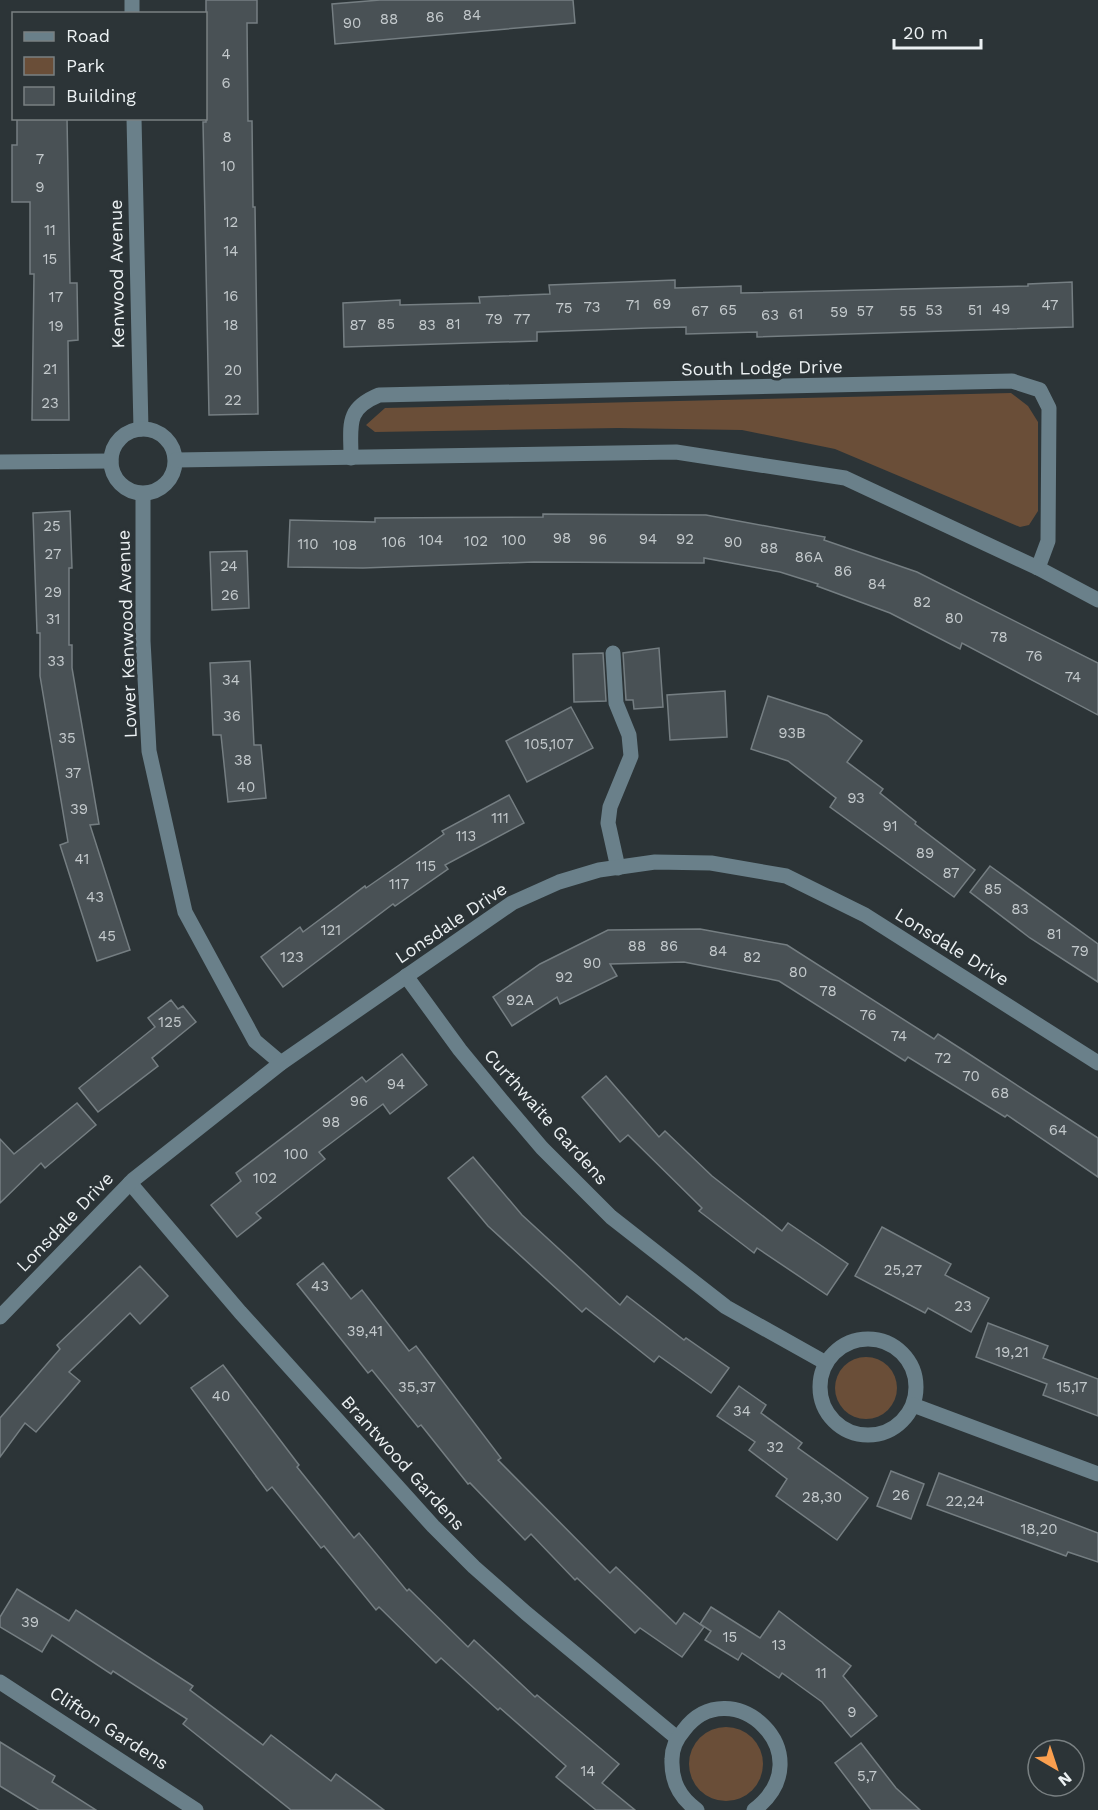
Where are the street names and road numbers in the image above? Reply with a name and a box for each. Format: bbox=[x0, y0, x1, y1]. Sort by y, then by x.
street label: Kenwood Avenue bbox=[105, 199, 128, 349]
street label: South Lodge Drive bbox=[681, 356, 843, 379]
street label: Lower Kenwood Avenue bbox=[112, 530, 141, 739]
street label: Lonsdale Drive bbox=[391, 877, 511, 968]
street label: Lonsdale Drive bbox=[891, 903, 1013, 990]
street label: Curthwaite Gardens bbox=[480, 1045, 613, 1189]
street label: Lonsdale Drive bbox=[12, 1168, 117, 1276]
street label: Brantwood Gardens bbox=[337, 1391, 469, 1534]
street label: Clifton Gardens bbox=[46, 1681, 172, 1774]

